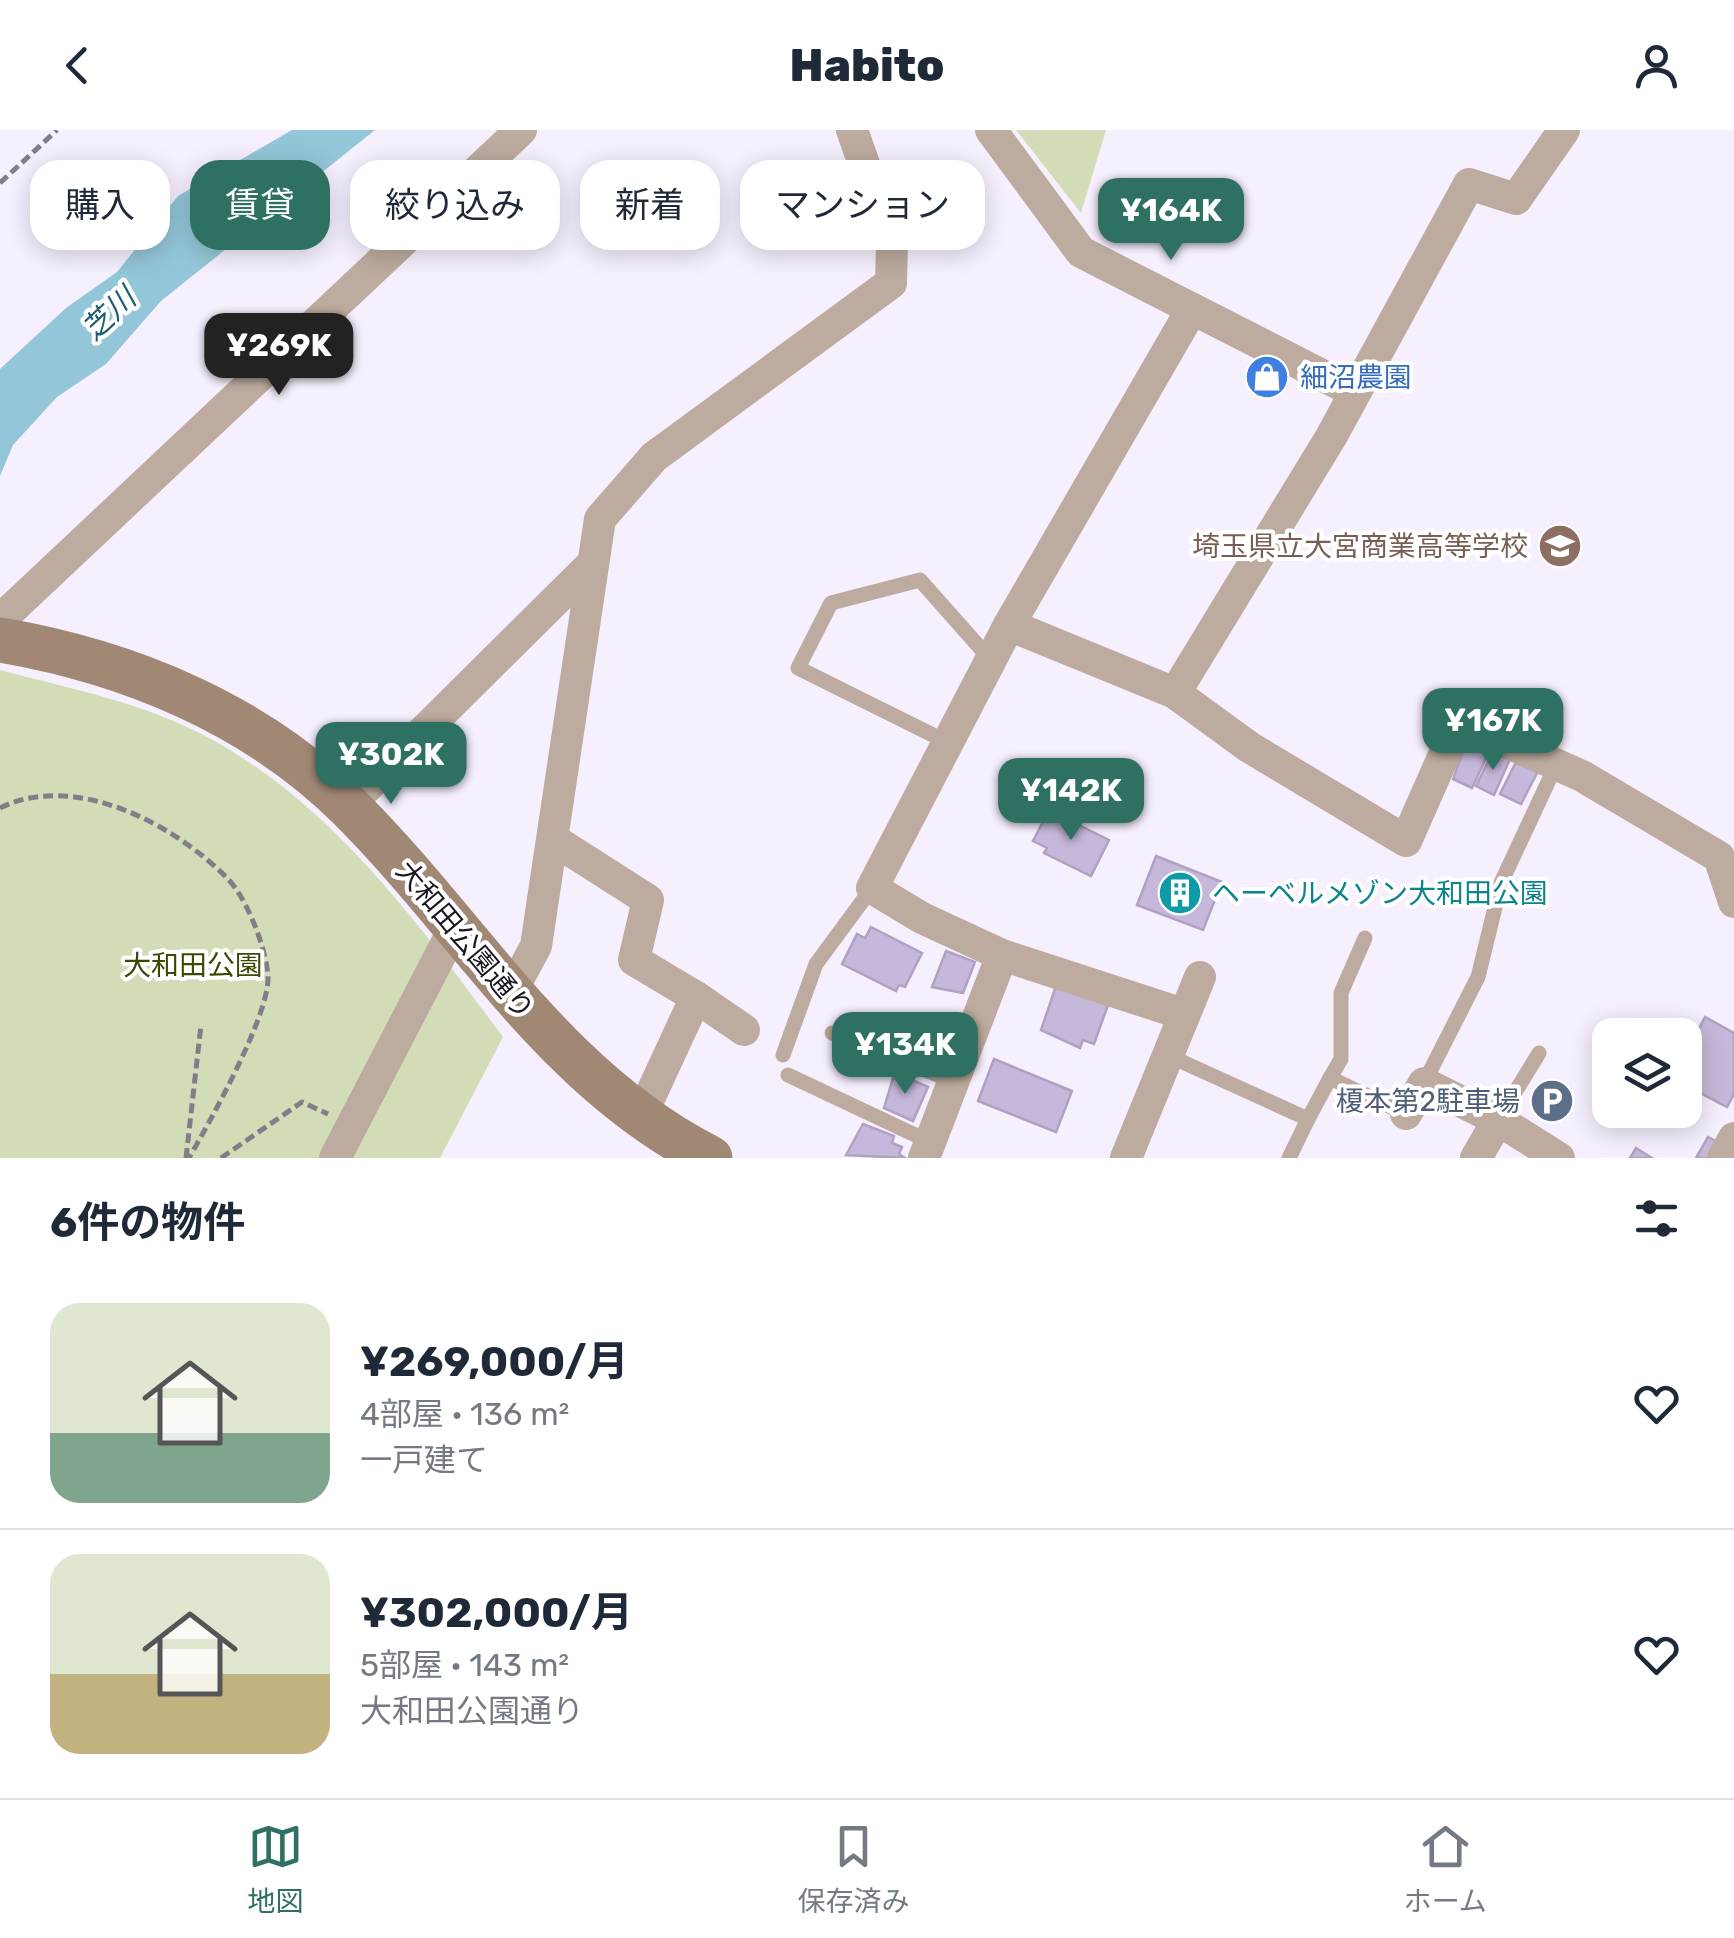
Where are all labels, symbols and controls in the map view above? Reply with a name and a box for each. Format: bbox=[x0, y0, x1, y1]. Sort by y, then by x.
icon: back bbox=[50, 38, 105, 93]
icon: person bbox=[1629, 38, 1684, 93]
text: Habito bbox=[790, 39, 944, 92]
chip: 購入 bbox=[30, 160, 170, 250]
chip: 賃貸 bbox=[190, 160, 330, 250]
chip: 絞り込み bbox=[350, 160, 560, 250]
chip: 新着 bbox=[580, 160, 720, 250]
chip: マンション bbox=[740, 160, 985, 250]
pin: ¥164K bbox=[1101, 178, 1241, 263]
text: ¥164K bbox=[1120, 191, 1222, 229]
water label: 芝川 bbox=[75, 278, 145, 348]
pin: ¥269K bbox=[209, 313, 349, 398]
text: ¥269K bbox=[226, 326, 332, 364]
shop icon: 細沼農園 bbox=[1244, 354, 1290, 400]
place label: 細沼農園 bbox=[1300, 361, 1412, 394]
school or university icon: 埼玉県立大宮商業高等学校 bbox=[1537, 523, 1583, 569]
place label: 埼玉県立大宮商業高等学校 bbox=[1192, 530, 1528, 563]
pin: ¥167K bbox=[1423, 688, 1563, 773]
text: ¥167K bbox=[1444, 701, 1542, 739]
pin: ¥302K bbox=[321, 722, 461, 807]
text: ¥302K bbox=[338, 735, 444, 773]
pin: ¥142K bbox=[1001, 758, 1141, 843]
text: ¥142K bbox=[1020, 771, 1122, 809]
street label: 大和田公園通り bbox=[389, 854, 541, 1026]
building icon: ヘーベルメゾン大和田公園 bbox=[1157, 870, 1203, 916]
place label: ヘーベルメゾン大和田公園 bbox=[1212, 877, 1548, 910]
park label: 大和田公園 bbox=[123, 949, 263, 982]
pin: ¥134K bbox=[835, 1012, 975, 1097]
map controls bbox=[1592, 1018, 1702, 1128]
button: layers bbox=[1592, 1018, 1702, 1128]
text: ¥134K bbox=[854, 1025, 956, 1063]
parking icon: 榎本第2駐車場 bbox=[1529, 1078, 1575, 1124]
place label: 榎本第2駐車場 bbox=[1336, 1085, 1520, 1118]
icon: filters bbox=[1629, 1191, 1684, 1246]
text: 6件の物件 bbox=[50, 1198, 245, 1248]
text: ¥269,000/月 bbox=[360, 1337, 629, 1387]
icon: home bbox=[130, 1343, 250, 1463]
icon: heart bbox=[1629, 1376, 1684, 1431]
text: 4部屋 · 136 m² bbox=[360, 1395, 570, 1433]
text: 一戸建て bbox=[360, 1441, 488, 1479]
text: ¥302,000/月 bbox=[360, 1588, 633, 1638]
icon: home bbox=[130, 1594, 250, 1714]
icon: heart bbox=[1629, 1627, 1684, 1682]
text: 5部屋 · 143 m² bbox=[360, 1646, 569, 1684]
text: 大和田公園通り bbox=[360, 1692, 584, 1730]
tab: 地図 bbox=[247, 1819, 303, 1919]
tab: 保存済み bbox=[797, 1819, 909, 1919]
tab: ホーム bbox=[1404, 1819, 1487, 1919]

